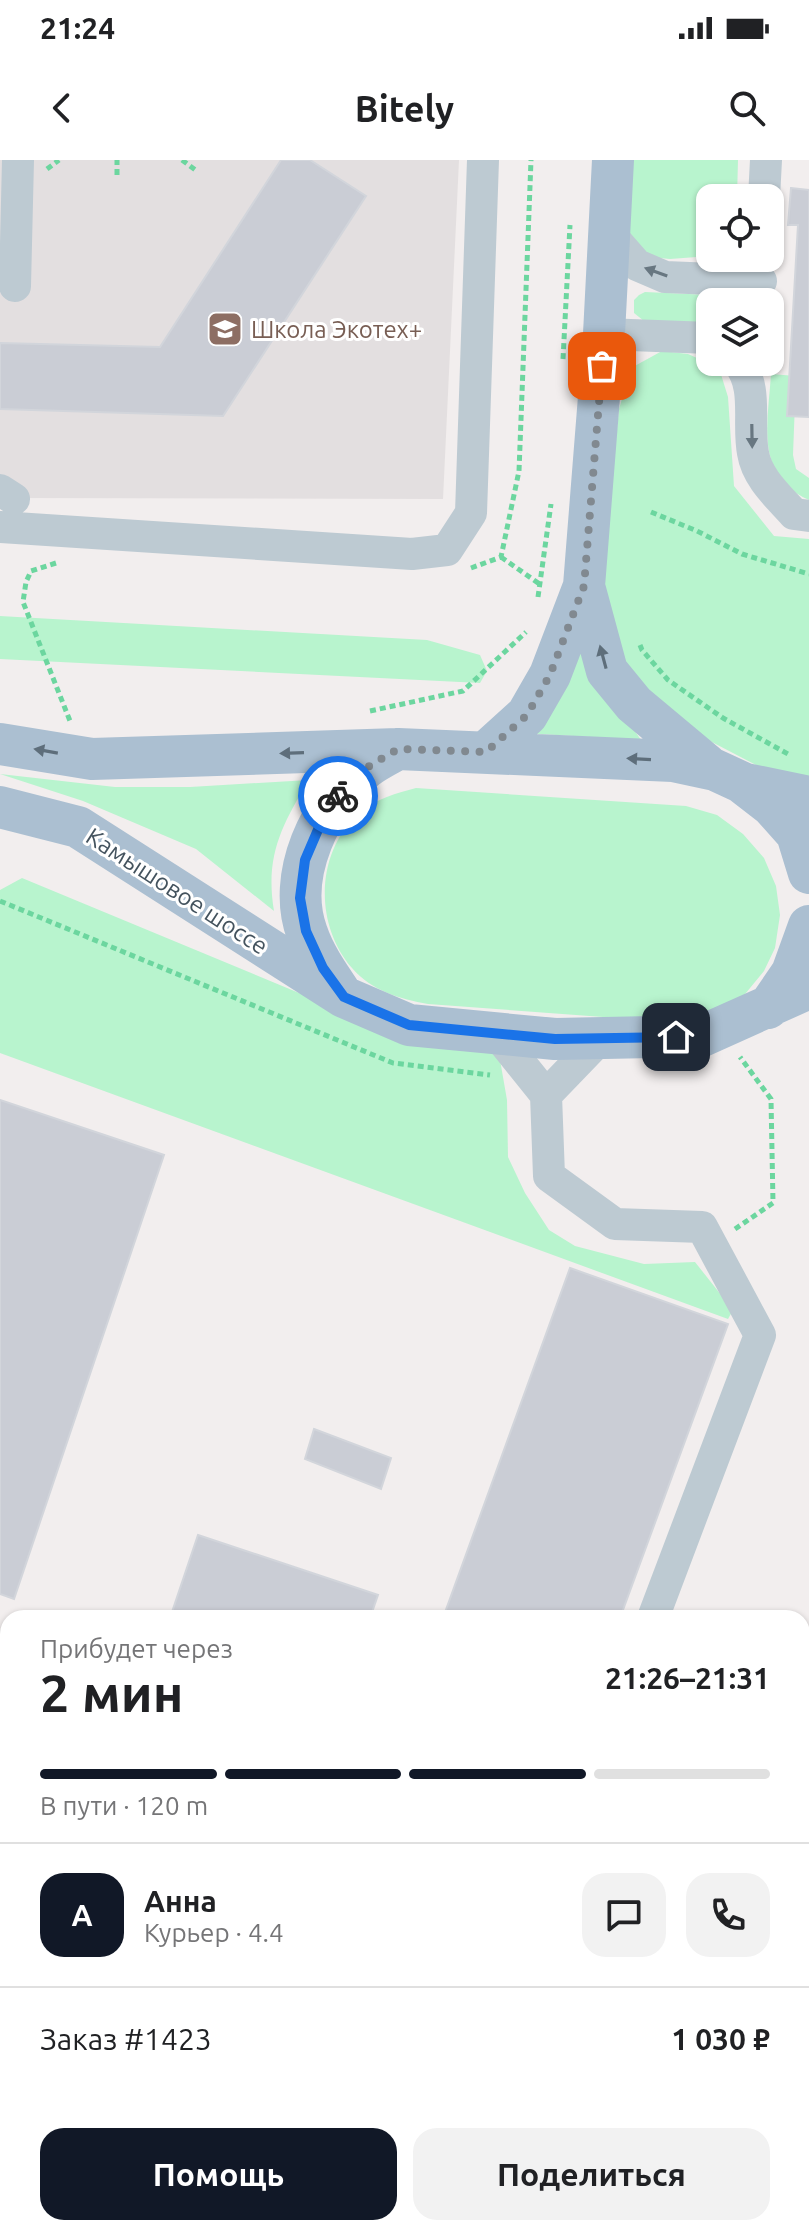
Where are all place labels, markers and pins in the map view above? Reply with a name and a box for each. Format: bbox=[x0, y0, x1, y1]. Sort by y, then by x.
school or university icon: Школа Экотех+ bbox=[206, 310, 244, 348]
place label: Школа Экотех+ bbox=[251, 316, 422, 343]
pin bbox=[568, 332, 636, 400]
pin bbox=[642, 1003, 710, 1071]

